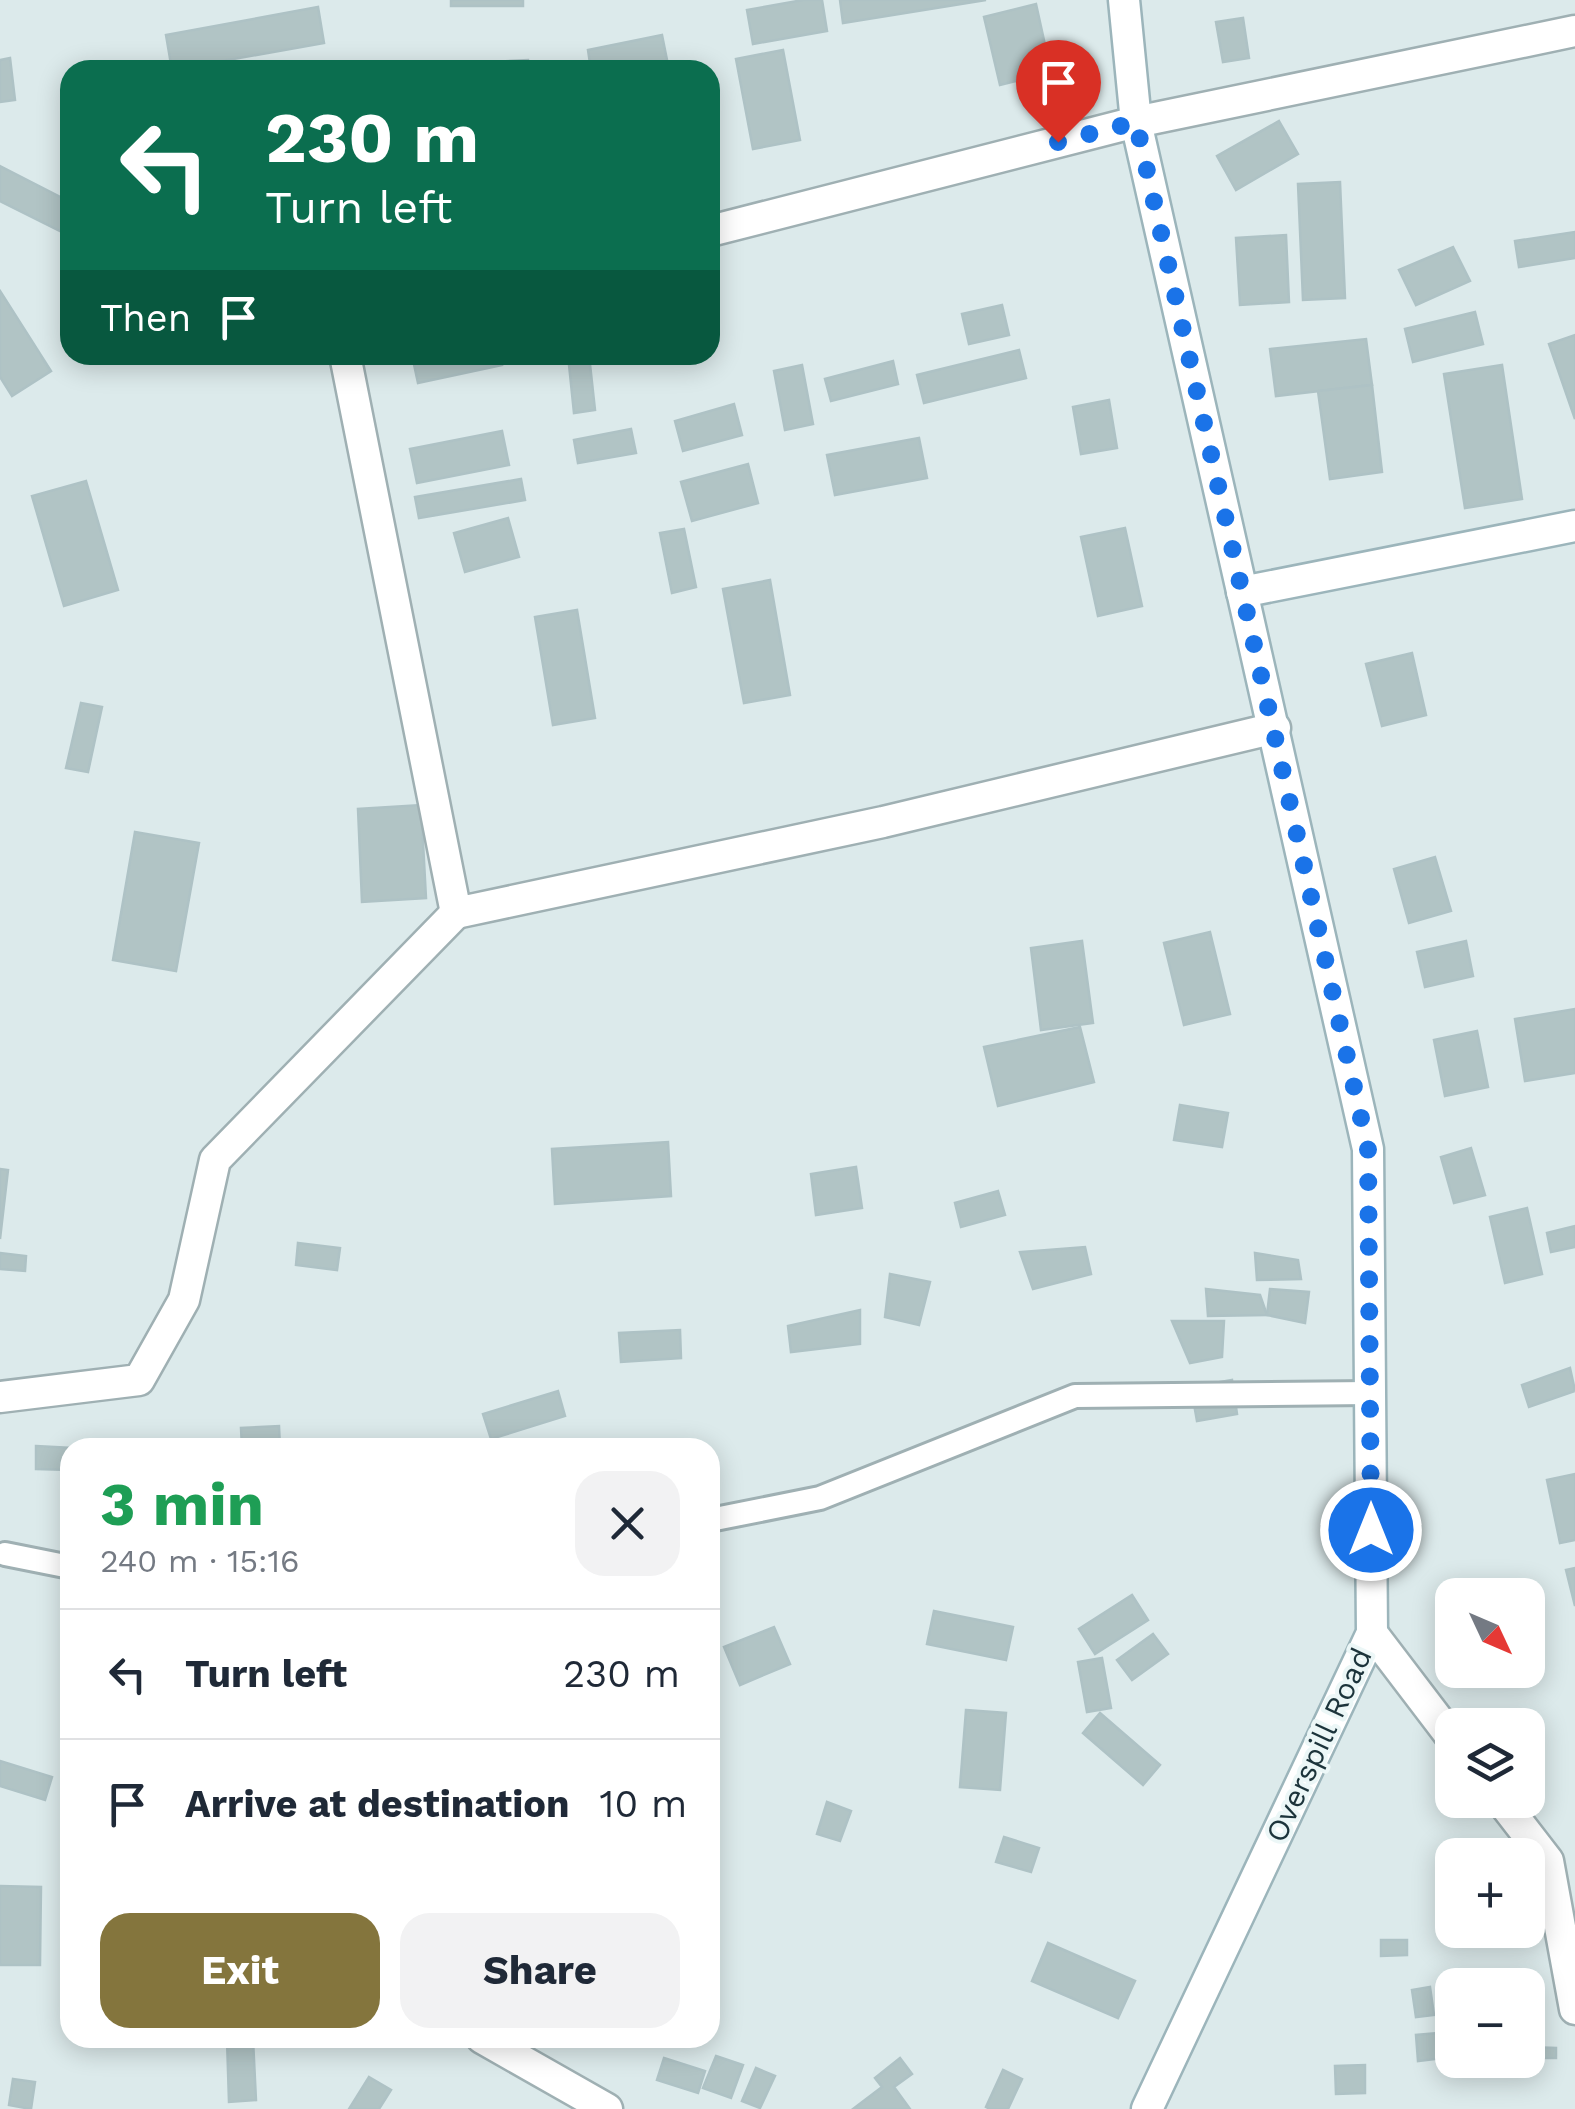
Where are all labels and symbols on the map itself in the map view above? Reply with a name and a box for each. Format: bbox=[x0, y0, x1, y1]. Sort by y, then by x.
pin bbox=[1016, 40, 1101, 143]
position arrow bbox=[1319, 1478, 1423, 1582]
north arrow bbox=[1435, 1578, 1545, 1688]
street label: Overspill Road bbox=[1258, 1642, 1379, 1848]

